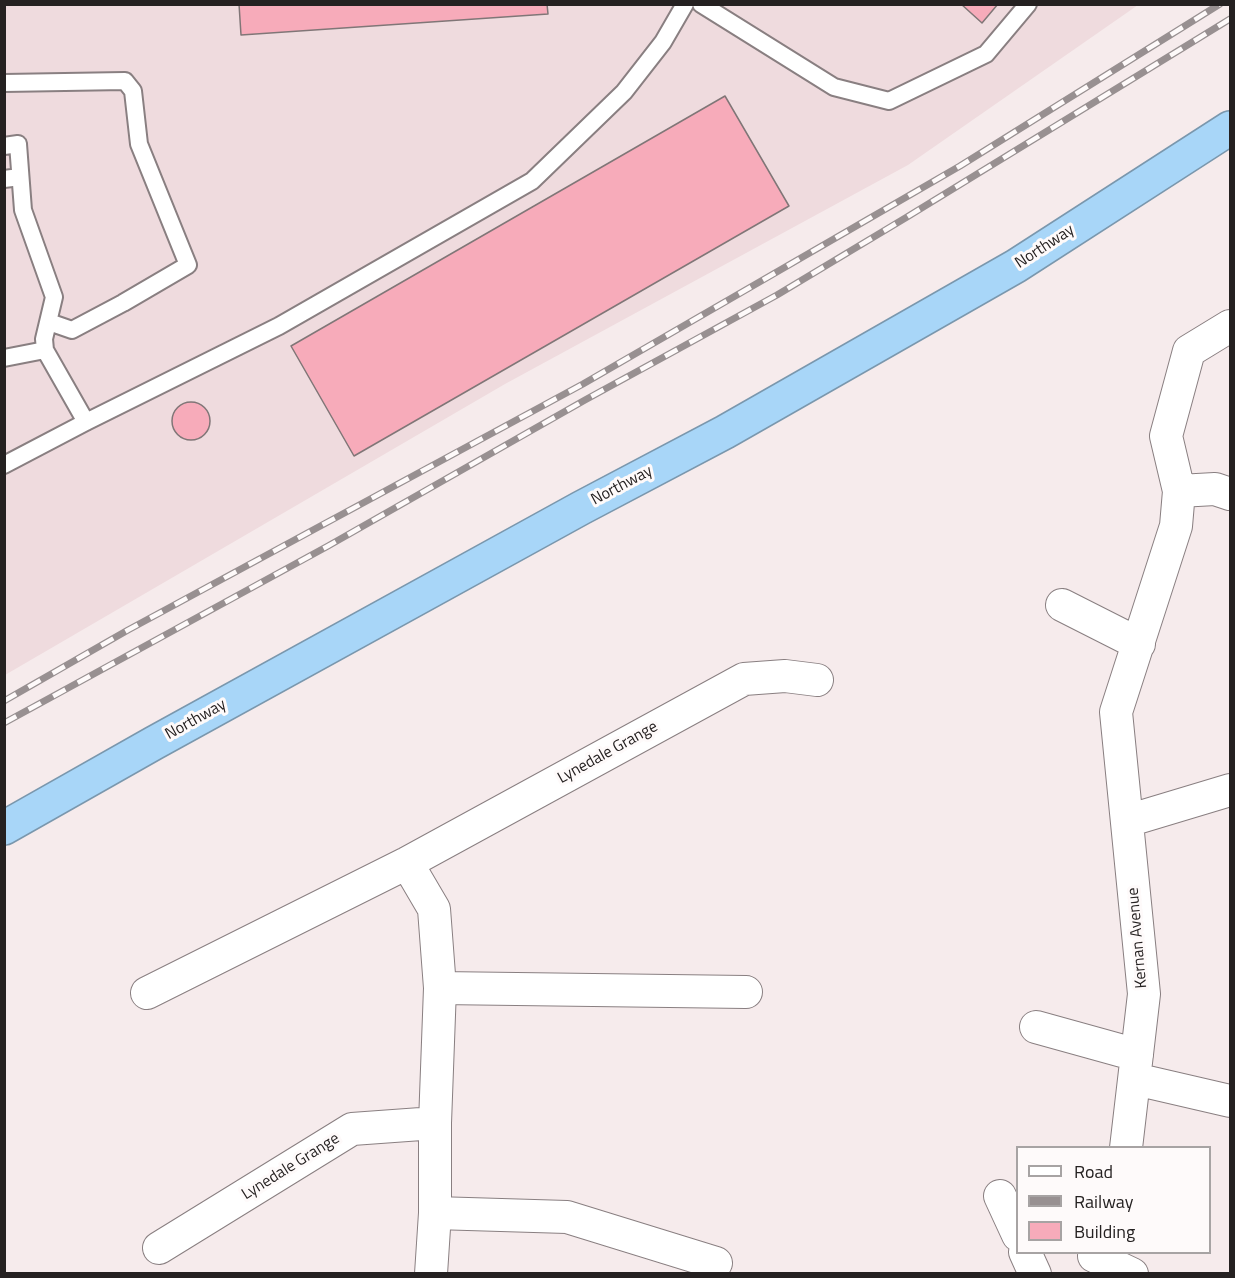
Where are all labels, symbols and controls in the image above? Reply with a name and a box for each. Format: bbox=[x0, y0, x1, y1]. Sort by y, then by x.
street label: Northway bbox=[1012, 221, 1078, 273]
street label: Northway bbox=[588, 462, 656, 510]
street label: Northway bbox=[162, 695, 230, 745]
street label: Lynedale Grange bbox=[555, 718, 661, 788]
street label: Kernan Avenue bbox=[1124, 887, 1152, 989]
street label: Lynedale Grange bbox=[239, 1129, 343, 1205]
legend bbox=[1016, 1146, 1211, 1254]
text: Road bbox=[1074, 1158, 1113, 1185]
text: Railway bbox=[1074, 1188, 1133, 1215]
text: Building bbox=[1074, 1218, 1135, 1245]

